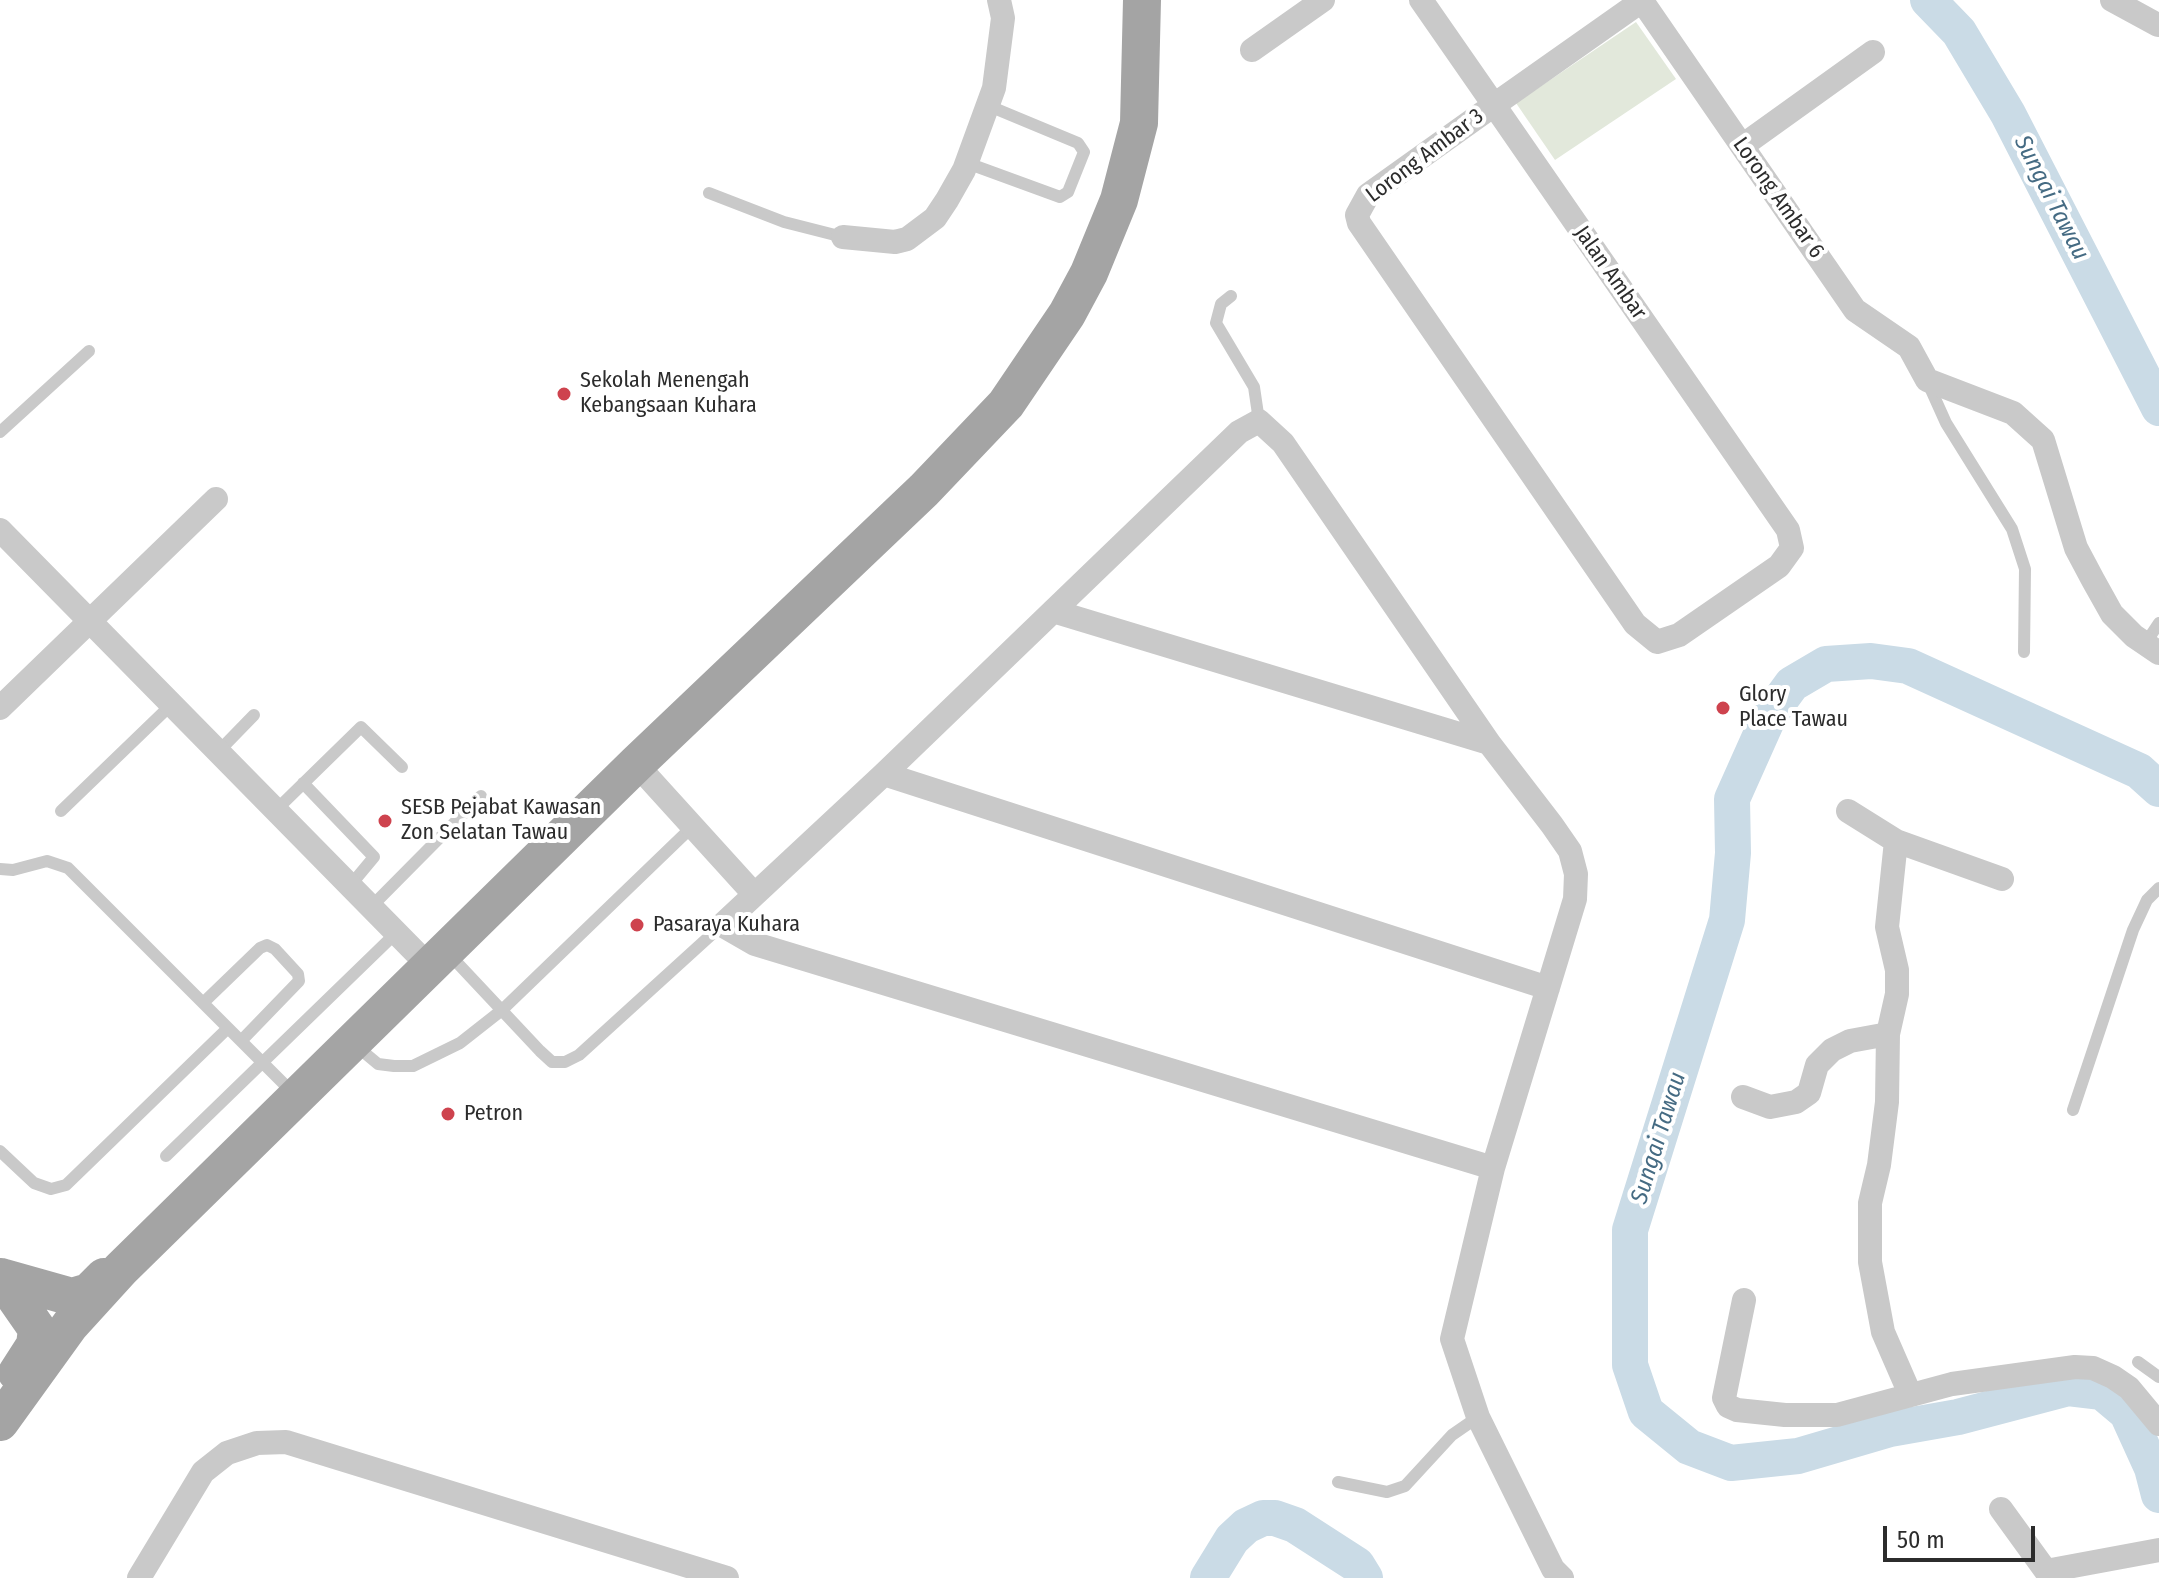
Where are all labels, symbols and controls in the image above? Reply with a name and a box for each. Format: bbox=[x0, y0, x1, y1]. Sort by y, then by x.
street label: Lorong Ambar 3 bbox=[1361, 103, 1489, 209]
water label: Sungai Tawau bbox=[2007, 131, 2095, 265]
street label: Lorong Ambar 6 bbox=[1727, 133, 1829, 263]
street label: Jalan Ambar bbox=[1568, 221, 1652, 325]
place label: Sekolah Menengah Kebangsaan Kuhara bbox=[580, 368, 757, 420]
marker: Sekolah Menengah Kebangsaan Kuhara bbox=[555, 385, 573, 403]
place label: Glory Place Tawau bbox=[1739, 682, 1848, 734]
marker: Glory Place Tawau bbox=[1714, 699, 1732, 717]
place label: SESB Pejabat Kawasan Zon Selatan Tawau bbox=[401, 795, 601, 846]
marker: SESB Pejabat Kawasan Zon Selatan Tawau bbox=[376, 812, 394, 830]
place label: Pasaraya Kuhara bbox=[653, 912, 800, 938]
marker: Pasaraya Kuhara bbox=[628, 916, 646, 934]
water label: Sungai Tawau bbox=[1625, 1069, 1693, 1207]
place label: Petron bbox=[464, 1101, 523, 1127]
marker: Petron bbox=[439, 1105, 457, 1123]
scale bar bbox=[1887, 1510, 2039, 1560]
text: 50 m bbox=[1897, 1526, 1945, 1554]

